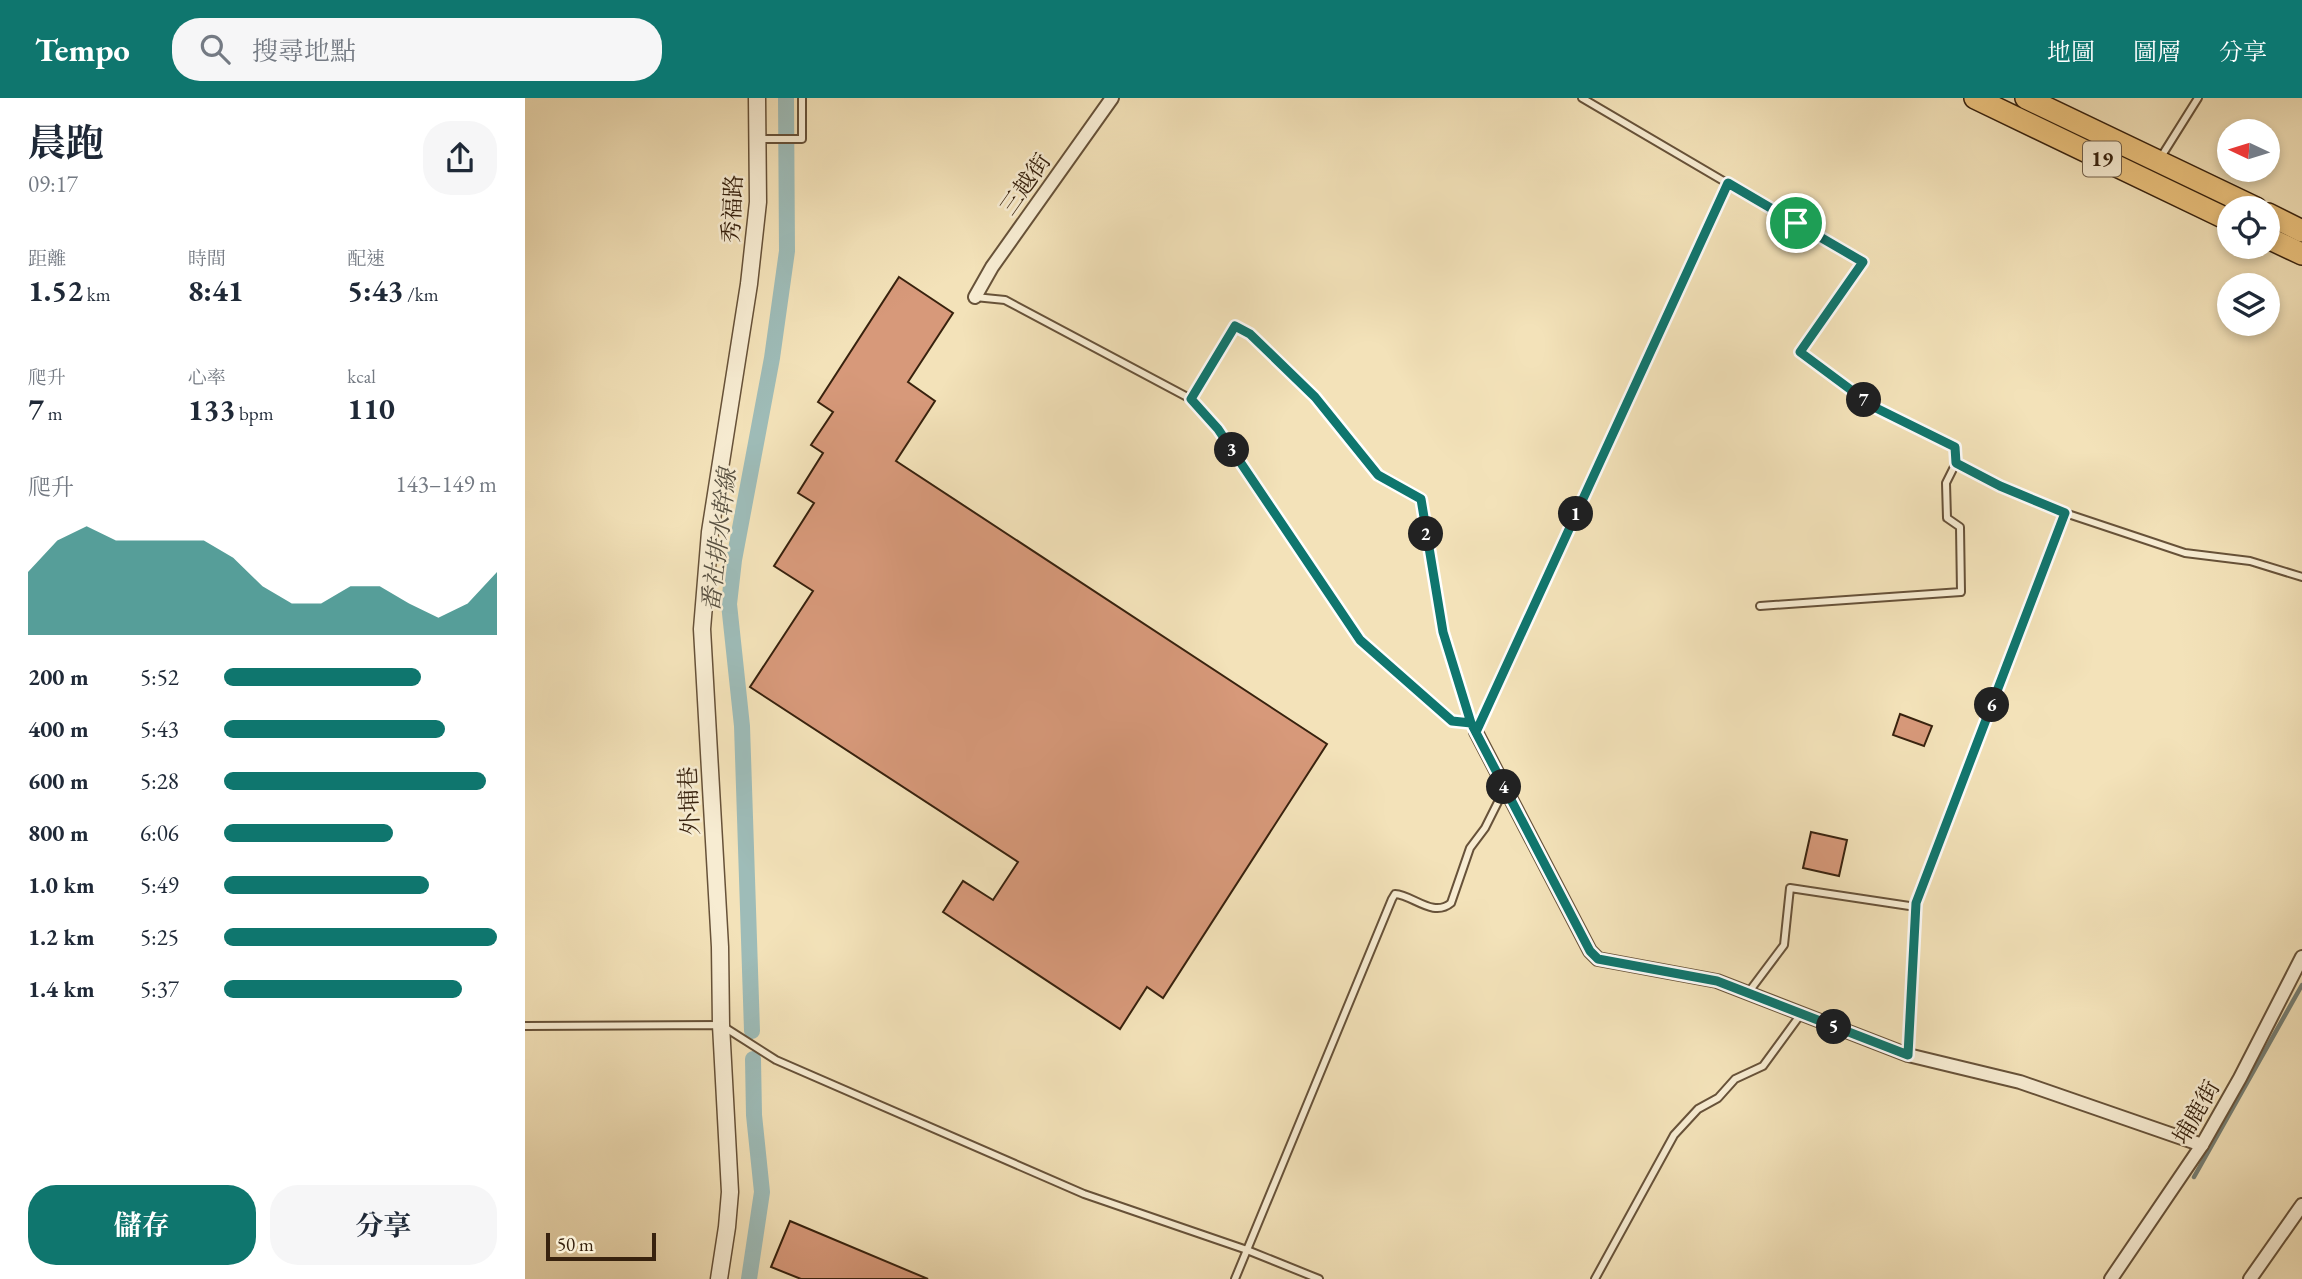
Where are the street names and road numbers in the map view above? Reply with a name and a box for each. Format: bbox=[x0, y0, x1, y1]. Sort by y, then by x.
road number: 19 bbox=[2083, 141, 2121, 176]
street label: 三越街 bbox=[993, 147, 1057, 221]
street label: 秀福路 bbox=[715, 174, 749, 244]
street label: 外埔巷 bbox=[672, 766, 706, 836]
street label: 埔鹿街 bbox=[2166, 1075, 2226, 1149]

